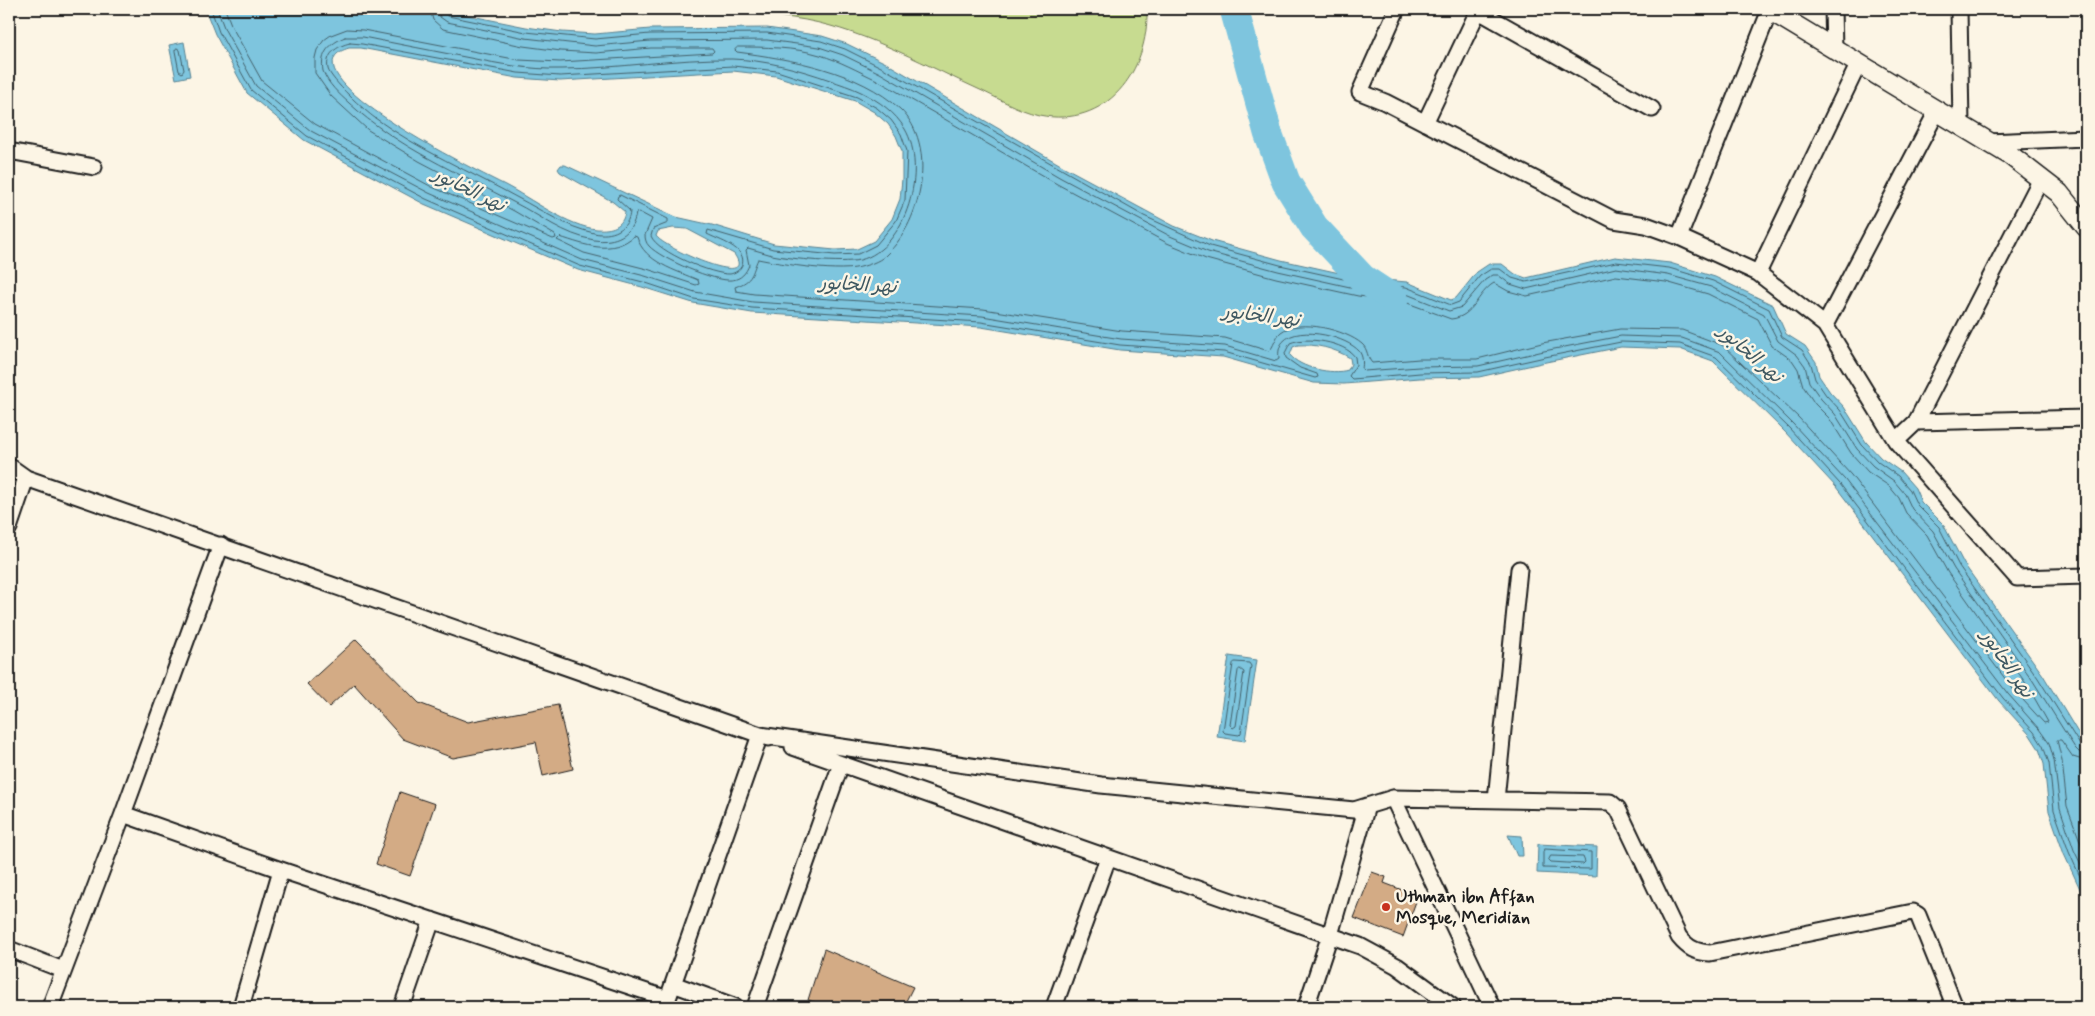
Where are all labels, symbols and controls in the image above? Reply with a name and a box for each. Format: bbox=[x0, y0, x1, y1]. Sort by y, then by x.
water label: نهر الخابور bbox=[426, 160, 511, 219]
water label: نهر الخابور bbox=[816, 270, 899, 300]
water label: نهر الخابور bbox=[1218, 299, 1303, 333]
water label: نهر الخابور bbox=[1710, 317, 1789, 390]
water label: نهر الخابور bbox=[1973, 622, 2040, 705]
place label: Uthman ibn Affan Mosque, Meridian bbox=[1396, 885, 1535, 930]
marker: Uthman ibn Affan Mosque, Meridian bbox=[1380, 901, 1392, 913]

